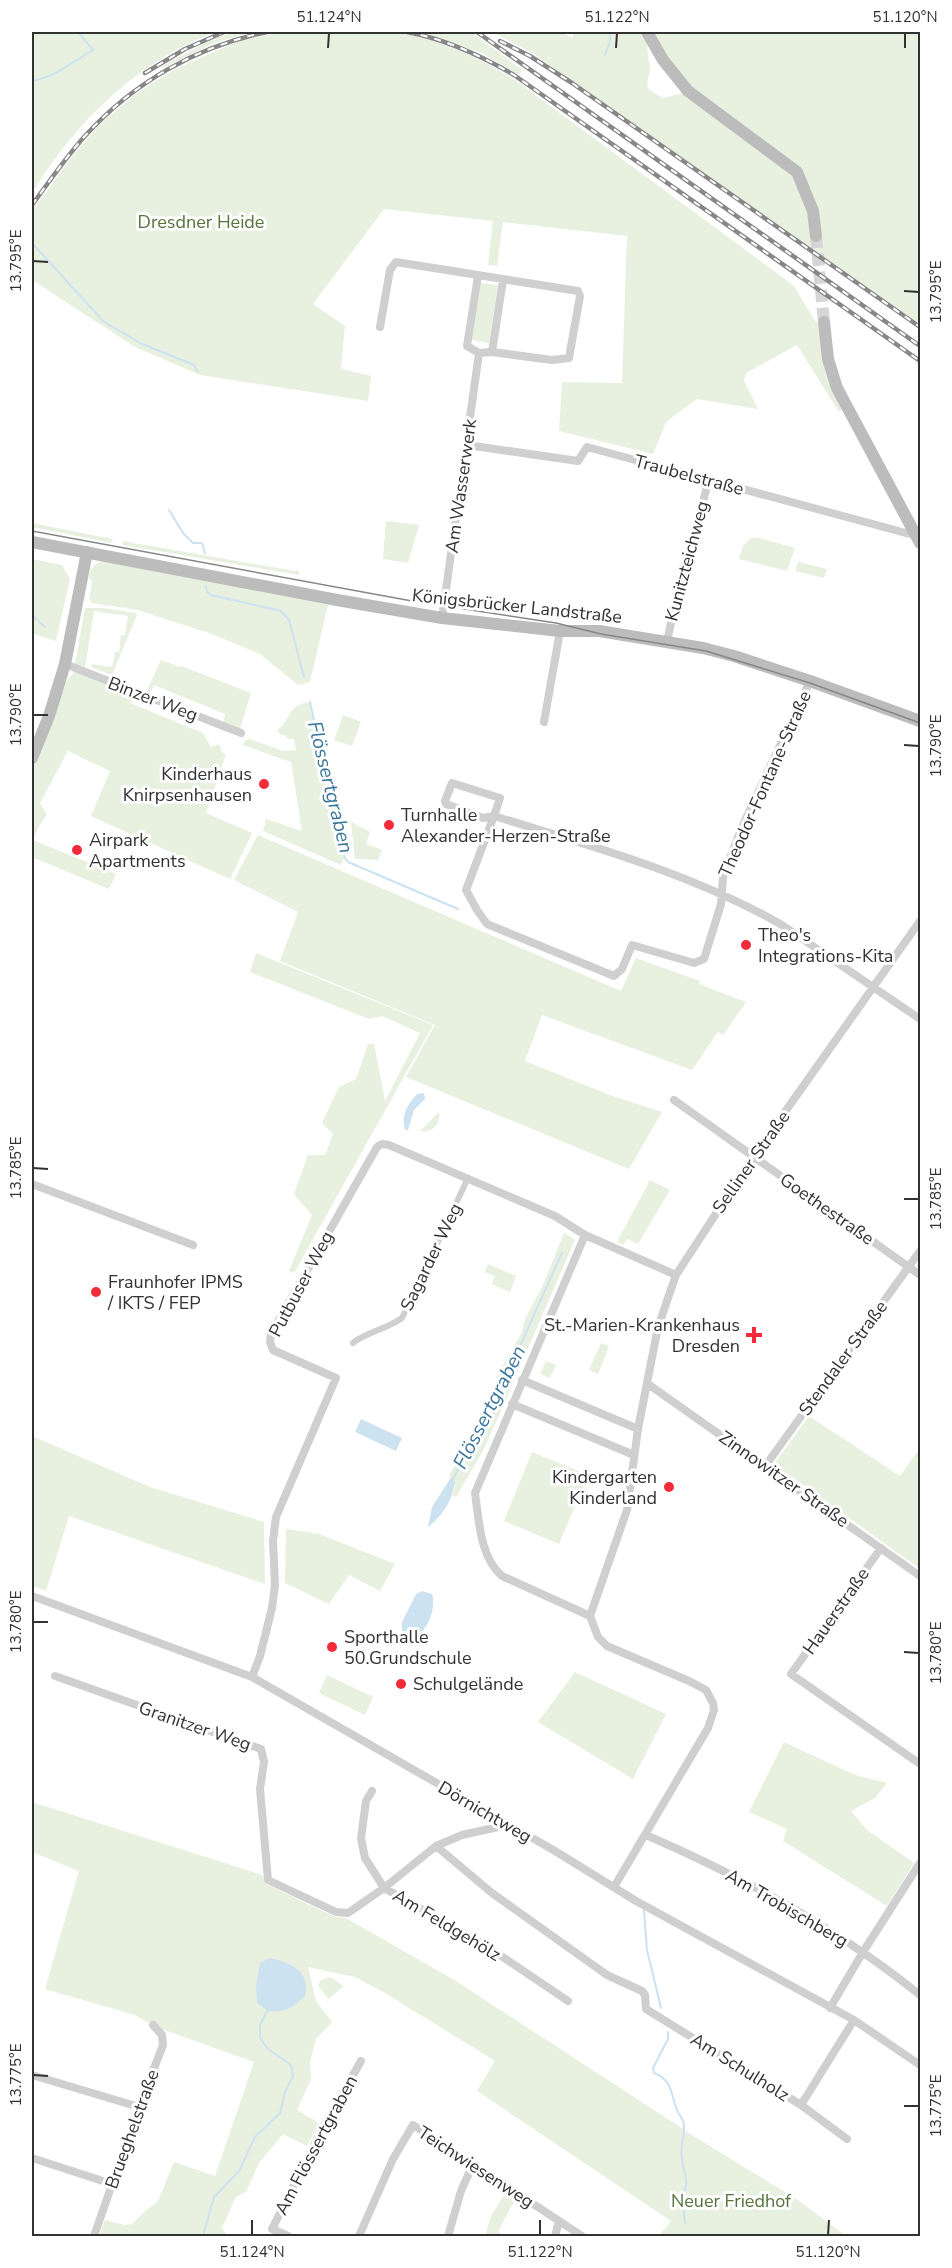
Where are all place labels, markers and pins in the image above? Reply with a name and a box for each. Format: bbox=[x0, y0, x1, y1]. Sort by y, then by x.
place label: Kinderhaus Knirpsenhausen bbox=[123, 762, 252, 807]
marker: Kinderhaus Knirpsenhausen bbox=[257, 777, 271, 791]
place label: Turnhalle Alexander-Herzen-Straße bbox=[401, 803, 611, 848]
marker: Turnhalle Alexander-Herzen-Straße bbox=[382, 818, 396, 832]
place label: Airpark Apartments bbox=[89, 828, 186, 873]
marker: Airpark Apartments bbox=[70, 843, 84, 857]
place label: Theo's Integrations-Kita bbox=[758, 923, 893, 968]
marker: Theo's Integrations-Kita bbox=[739, 938, 753, 952]
place label: Fraunhofer IPMS / IKTS / FEP bbox=[107, 1270, 243, 1315]
marker: Fraunhofer IPMS / IKTS / FEP bbox=[89, 1285, 103, 1299]
place label: St.-Marien-Krankenhaus Dresden bbox=[544, 1313, 740, 1358]
marker: St.-Marien-Krankenhaus Dresden bbox=[745, 1326, 763, 1344]
place label: Kindergarten Kinderland bbox=[552, 1465, 657, 1510]
marker: Kindergarten Kinderland bbox=[662, 1480, 676, 1494]
place label: Sporthalle 50.Grundschule bbox=[344, 1625, 472, 1670]
marker: Sporthalle 50.Grundschule bbox=[325, 1640, 339, 1654]
place label: Schulgelände bbox=[413, 1672, 523, 1696]
marker: Schulgelände bbox=[394, 1677, 408, 1691]

